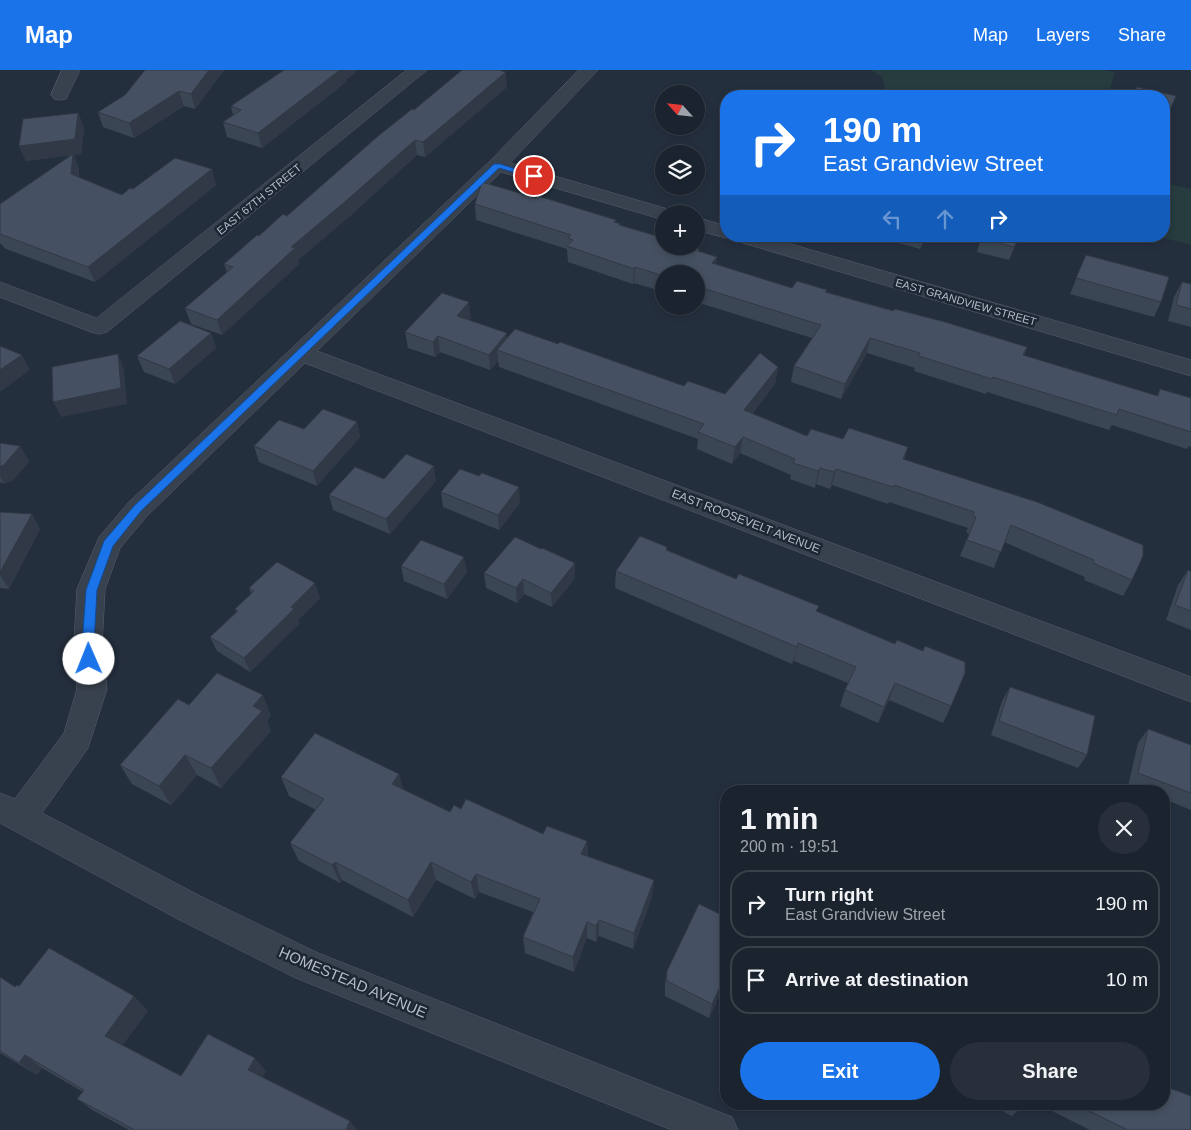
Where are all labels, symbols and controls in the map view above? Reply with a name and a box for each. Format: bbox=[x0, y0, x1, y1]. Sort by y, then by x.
text: Map bbox=[25, 21, 73, 48]
text: Map bbox=[973, 25, 1008, 45]
text: Layers bbox=[1036, 25, 1090, 45]
text: Share bbox=[1118, 25, 1166, 45]
north arrow bbox=[655, 85, 705, 135]
map controls bbox=[655, 85, 705, 315]
icon: right bbox=[740, 110, 805, 175]
text: 190 m bbox=[823, 110, 922, 149]
button: layers bbox=[655, 145, 705, 195]
text: East Grandview Street bbox=[823, 151, 1043, 176]
pin bbox=[513, 155, 555, 197]
street label: EAST 67TH STREET bbox=[214, 161, 304, 237]
icon: arrive bbox=[520, 162, 548, 190]
button: + bbox=[655, 205, 705, 255]
icon: left bbox=[878, 205, 906, 233]
icon: ahead bbox=[931, 205, 959, 233]
icon: right bbox=[984, 205, 1012, 233]
button: − bbox=[655, 265, 705, 315]
street label: EAST GRANDVIEW STREET bbox=[894, 276, 1038, 328]
street label: EAST ROOSEVELT AVENUE bbox=[670, 486, 822, 556]
position arrow bbox=[62, 632, 114, 684]
text: 1 min bbox=[740, 802, 818, 835]
button: close bbox=[1098, 802, 1150, 854]
text: 200 m · 19:51 bbox=[740, 838, 839, 855]
text: Turn right bbox=[785, 884, 873, 905]
icon: right bbox=[742, 890, 770, 918]
text: 190 m bbox=[1095, 893, 1148, 914]
text: East Grandview Street bbox=[785, 906, 945, 923]
street label: HOMESTEAD AVENUE bbox=[277, 943, 429, 1021]
icon: arrive bbox=[742, 966, 770, 994]
text: Arrive at destination bbox=[785, 969, 969, 990]
text: 10 m bbox=[1106, 969, 1148, 990]
button: Exit bbox=[740, 1042, 940, 1100]
button: Share bbox=[950, 1042, 1150, 1100]

